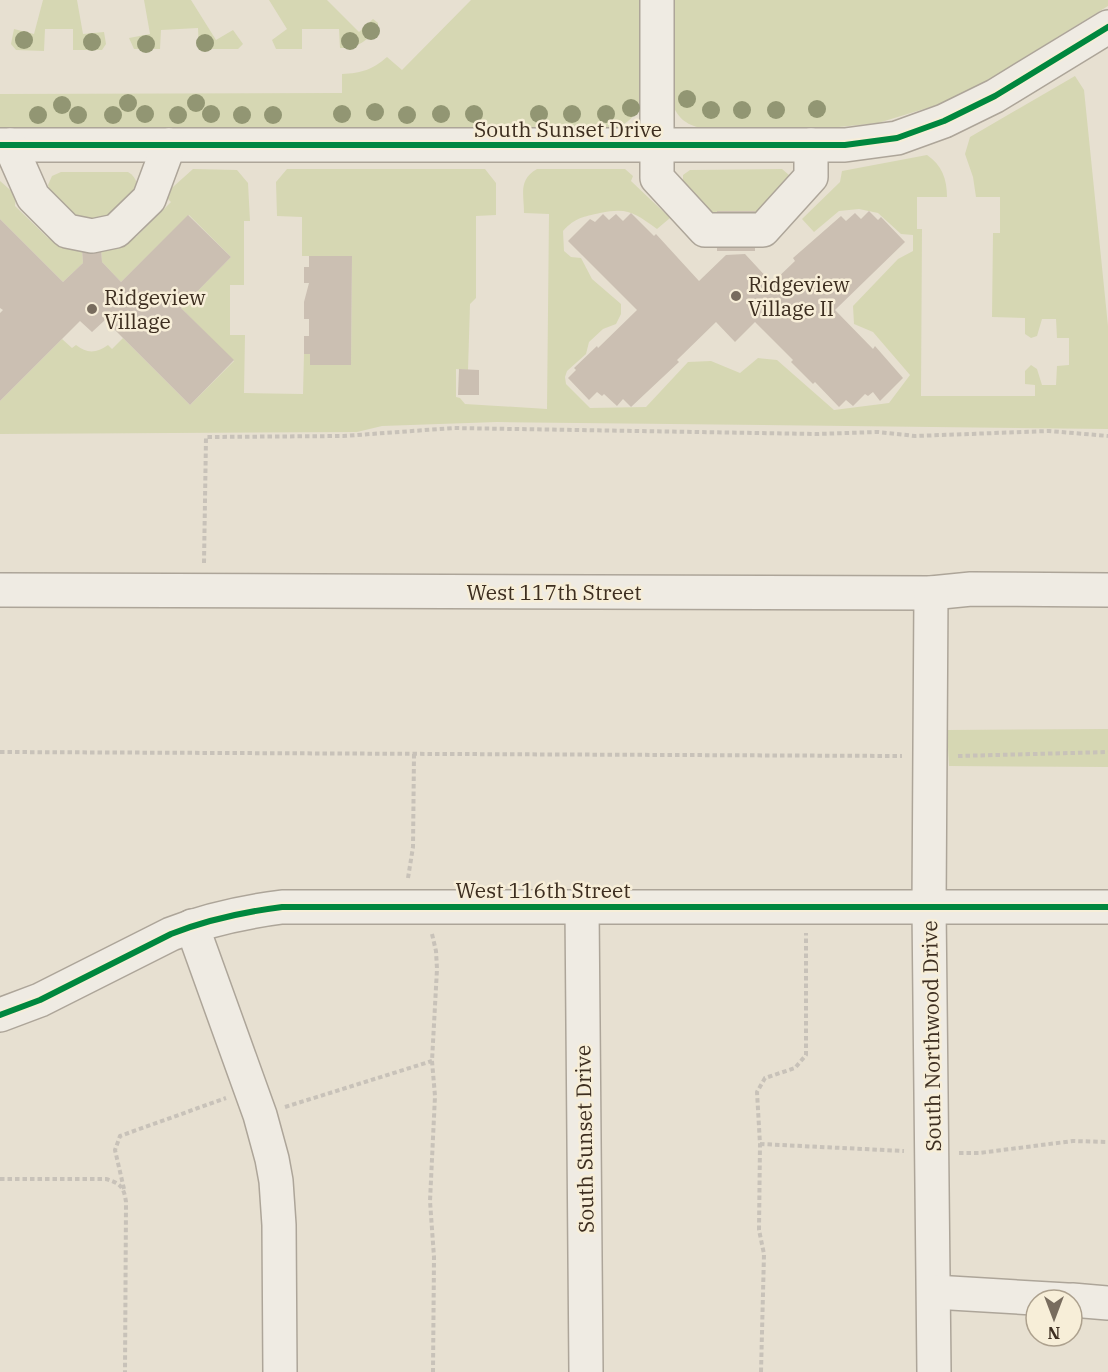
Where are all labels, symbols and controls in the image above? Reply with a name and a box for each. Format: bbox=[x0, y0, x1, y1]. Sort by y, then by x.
street label: South Sunset Drive bbox=[474, 115, 662, 143]
place label: Ridgeview Village II bbox=[748, 270, 850, 322]
place label: Ridgeview Village bbox=[104, 283, 206, 335]
marker: Ridgeview Village II bbox=[729, 289, 743, 303]
marker: Ridgeview Village bbox=[85, 302, 99, 316]
street label: West 117th Street bbox=[466, 578, 642, 606]
street label: West 116th Street bbox=[455, 876, 631, 904]
street label: South Northwood Drive bbox=[915, 920, 947, 1152]
street label: South Sunset Drive bbox=[568, 1045, 600, 1233]
north arrow bbox=[1024, 1288, 1084, 1348]
text: N bbox=[1048, 1323, 1060, 1343]

